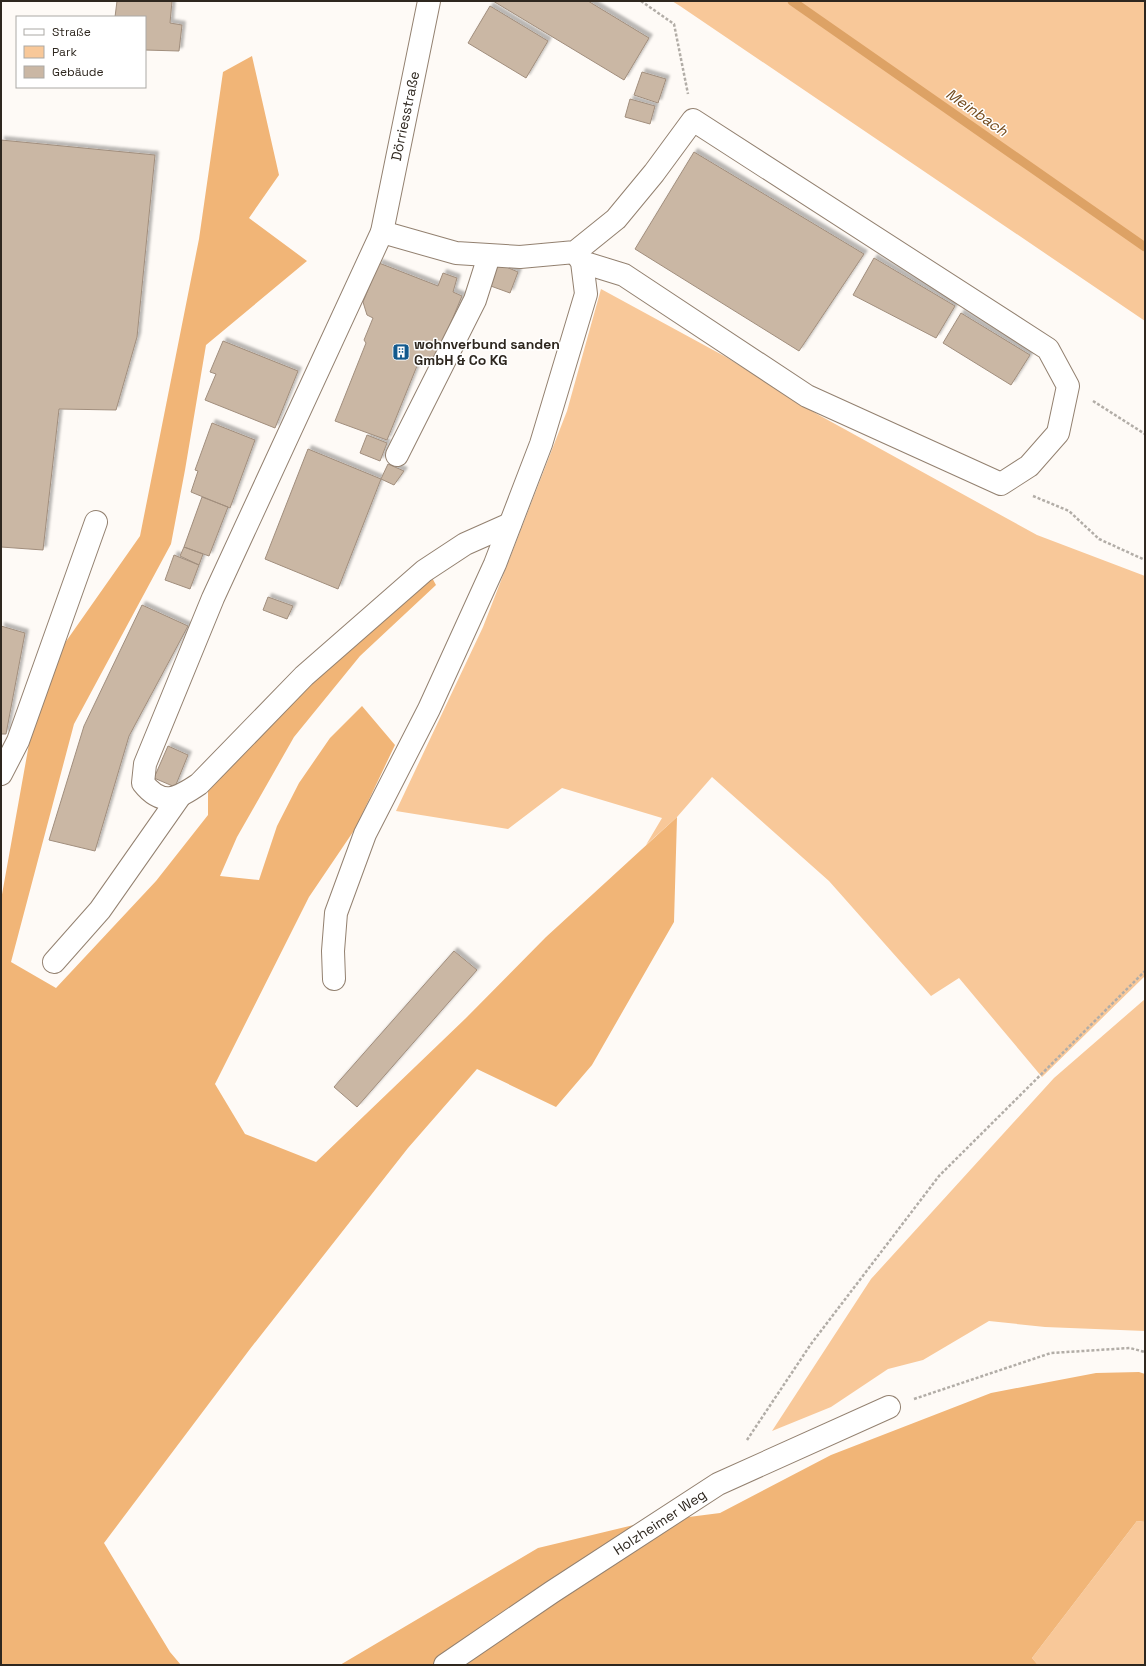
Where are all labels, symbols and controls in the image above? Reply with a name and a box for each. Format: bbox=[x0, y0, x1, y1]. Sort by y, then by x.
legend bbox=[16, 16, 146, 88]
text: Straße bbox=[52, 24, 91, 40]
text: Park bbox=[52, 44, 77, 60]
text: Gebäude bbox=[52, 64, 104, 80]
street label: Dörriesstraße bbox=[387, 69, 423, 163]
water label: Meinbach bbox=[942, 84, 1012, 141]
place label: wohnverbund sanden GmbH & Co KG bbox=[414, 335, 560, 369]
building icon: wohnverbund sanden GmbH & Co KG bbox=[391, 342, 411, 362]
street label: Holzheimer Weg bbox=[610, 1485, 710, 1559]

